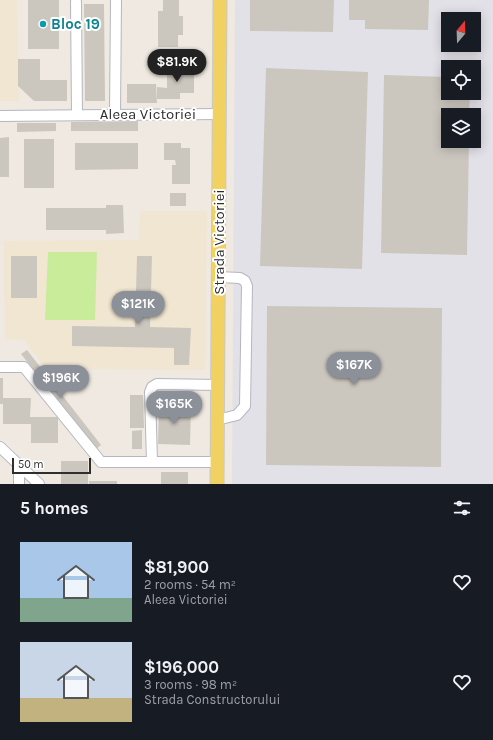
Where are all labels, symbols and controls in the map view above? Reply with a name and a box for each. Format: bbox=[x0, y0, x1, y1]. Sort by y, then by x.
north arrow bbox=[441, 12, 481, 52]
map controls bbox=[441, 12, 481, 148]
place label: Bloc 19 bbox=[51, 15, 100, 33]
marker: Bloc 19 bbox=[38, 19, 48, 29]
pin: $81.9K bbox=[144, 49, 210, 83]
text: $81.9K bbox=[156, 54, 198, 69]
button: locate bbox=[441, 60, 481, 100]
street label: Aleea Victoriei bbox=[100, 105, 196, 123]
button: layers bbox=[441, 108, 481, 148]
street label: Strada Victoriei bbox=[210, 189, 228, 295]
pin: $121K bbox=[110, 291, 166, 325]
text: $121K bbox=[121, 296, 155, 311]
pin: $167K bbox=[326, 352, 382, 386]
text: $167K bbox=[336, 357, 372, 372]
pin: $196K bbox=[33, 365, 89, 399]
text: $196K bbox=[42, 370, 80, 385]
pin: $165K bbox=[146, 391, 202, 425]
text: $165K bbox=[155, 396, 193, 411]
scale bar bbox=[12, 456, 91, 475]
text: 50 m bbox=[18, 458, 44, 471]
icon: filters bbox=[451, 497, 473, 519]
text: 5 homes bbox=[20, 498, 89, 518]
text: $81,900 bbox=[144, 557, 209, 577]
icon: home bbox=[52, 558, 100, 606]
icon: heart bbox=[451, 571, 473, 593]
text: 2 rooms · 54 m² bbox=[144, 577, 236, 592]
text: Aleea Victoriei bbox=[144, 592, 228, 607]
text: $196,000 bbox=[144, 657, 219, 677]
icon: home bbox=[52, 658, 100, 706]
icon: heart bbox=[451, 671, 473, 693]
text: 3 rooms · 98 m² bbox=[144, 677, 237, 692]
text: Strada Constructorului bbox=[144, 692, 280, 707]

